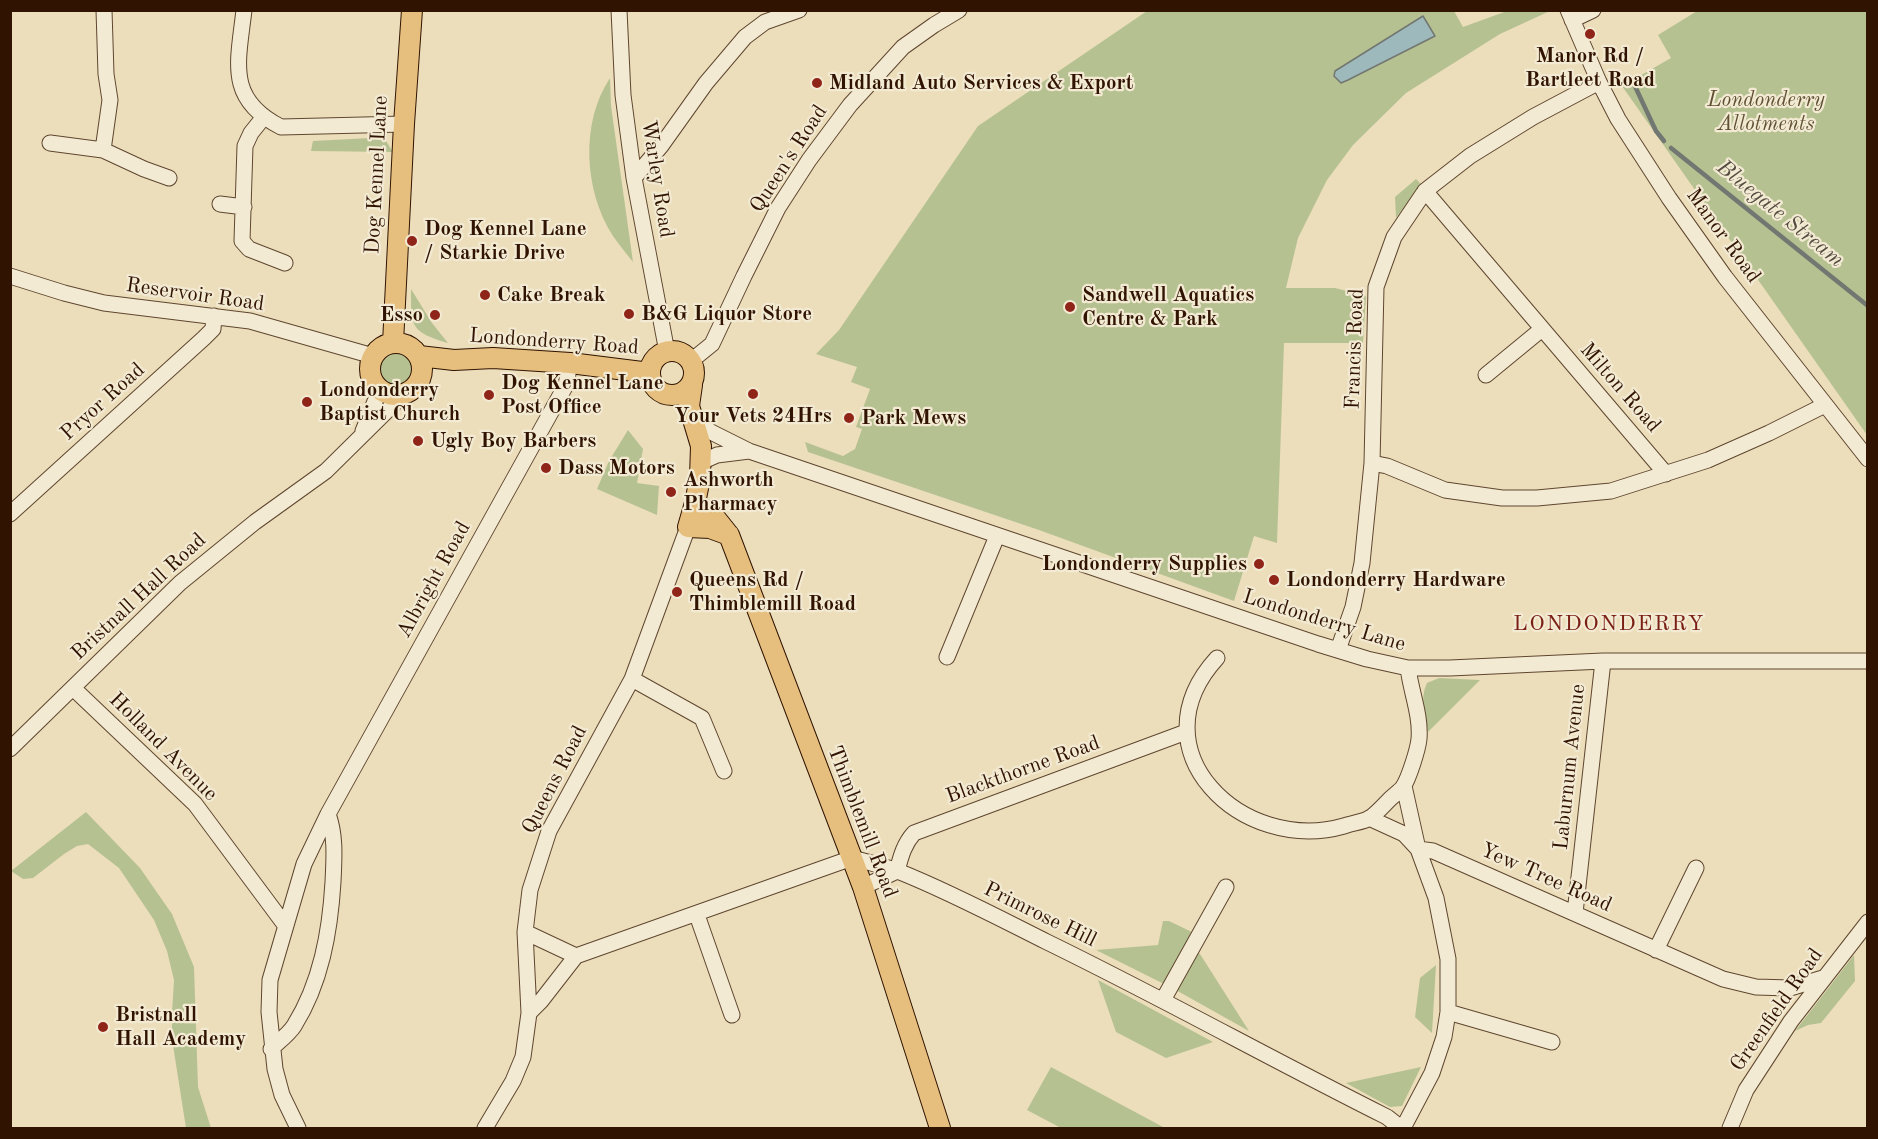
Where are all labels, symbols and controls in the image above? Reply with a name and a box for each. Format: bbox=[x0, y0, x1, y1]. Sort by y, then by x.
marker: Manor Rd / Bartleet Road bbox=[1583, 27, 1597, 41]
place label: Manor Rd / Bartleet Road bbox=[1525, 43, 1655, 93]
place label: Midland Auto Services & Export bbox=[829, 70, 1133, 96]
marker: Midland Auto Services & Export bbox=[810, 76, 824, 90]
park label: Londonderry Allotments bbox=[1707, 87, 1825, 137]
street label: Dog Kennel Lane bbox=[360, 95, 394, 255]
street label: Queen's Road bbox=[745, 100, 833, 218]
street label: Warley Road bbox=[635, 118, 679, 240]
water label: Bluegate Stream bbox=[1711, 155, 1849, 273]
street label: Manor Road bbox=[1680, 184, 1766, 288]
place label: Dog Kennel Lane / Starkie Drive bbox=[424, 216, 587, 266]
marker: Dog Kennel Lane / Starkie Drive bbox=[405, 234, 419, 248]
street label: Reservoir Road bbox=[124, 273, 266, 317]
place label: Cake Break bbox=[497, 282, 605, 308]
place label: Sandwell Aquatics Centre & Park bbox=[1082, 282, 1254, 332]
marker: Cake Break bbox=[478, 288, 492, 302]
street label: Francis Road bbox=[1340, 288, 1370, 410]
marker: Sandwell Aquatics Centre & Park bbox=[1063, 300, 1077, 314]
place label: B&G Liquor Store bbox=[641, 301, 812, 327]
place label: Esso bbox=[380, 302, 423, 328]
marker: B&G Liquor Store bbox=[622, 307, 636, 321]
marker: Esso bbox=[428, 308, 442, 322]
street label: Londonderry Road bbox=[468, 323, 640, 361]
street label: Milton Road bbox=[1574, 338, 1666, 438]
street label: Pryor Road bbox=[56, 358, 150, 446]
place label: Dog Kennel Lane Post Office bbox=[501, 370, 664, 420]
place label: Londonderry Baptist Church bbox=[319, 377, 460, 427]
marker: Your Vets 24Hrs bbox=[746, 387, 760, 401]
marker: Dog Kennel Lane Post Office bbox=[482, 388, 496, 402]
marker: Londonderry Baptist Church bbox=[300, 395, 314, 409]
place label: Your Vets 24Hrs bbox=[674, 403, 832, 429]
place label: Park Mews bbox=[861, 405, 966, 431]
marker: Park Mews bbox=[842, 411, 856, 425]
place label: Ugly Boy Barbers bbox=[430, 428, 596, 454]
marker: Ugly Boy Barbers bbox=[411, 434, 425, 448]
place label: Dass Motors bbox=[558, 455, 675, 481]
marker: Dass Motors bbox=[539, 461, 553, 475]
place label: Ashworth Pharmacy bbox=[683, 467, 778, 517]
marker: Ashworth Pharmacy bbox=[664, 485, 678, 499]
street label: Albright Road bbox=[392, 517, 476, 643]
street label: Bristnall Hall Road bbox=[66, 528, 212, 666]
place label: Londonderry Supplies bbox=[1042, 551, 1247, 577]
marker: Londonderry Supplies bbox=[1252, 557, 1266, 571]
place label: Queens Rd / Thimblemill Road bbox=[689, 567, 856, 617]
place label: Londonderry Hardware bbox=[1286, 567, 1506, 593]
marker: Londonderry Hardware bbox=[1267, 573, 1281, 587]
street label: Londonderry Lane bbox=[1240, 584, 1408, 658]
marker: Queens Rd / Thimblemill Road bbox=[670, 585, 684, 599]
district label: LONDONDERRY bbox=[1513, 611, 1705, 637]
street label: Laburnum Avenue bbox=[1549, 683, 1591, 851]
street label: Holland Avenue bbox=[103, 687, 223, 807]
street label: Queens Road bbox=[517, 722, 593, 838]
street label: Blackthorne Road bbox=[943, 730, 1103, 810]
street label: Thimblemill Road bbox=[821, 742, 903, 902]
street label: Yew Tree Road bbox=[1476, 838, 1616, 918]
street label: Primrose Hill bbox=[979, 877, 1101, 953]
street label: Greenfield Road bbox=[1725, 944, 1829, 1076]
place label: Bristnall Hall Academy bbox=[115, 1002, 246, 1052]
marker: Bristnall Hall Academy bbox=[96, 1020, 110, 1034]

